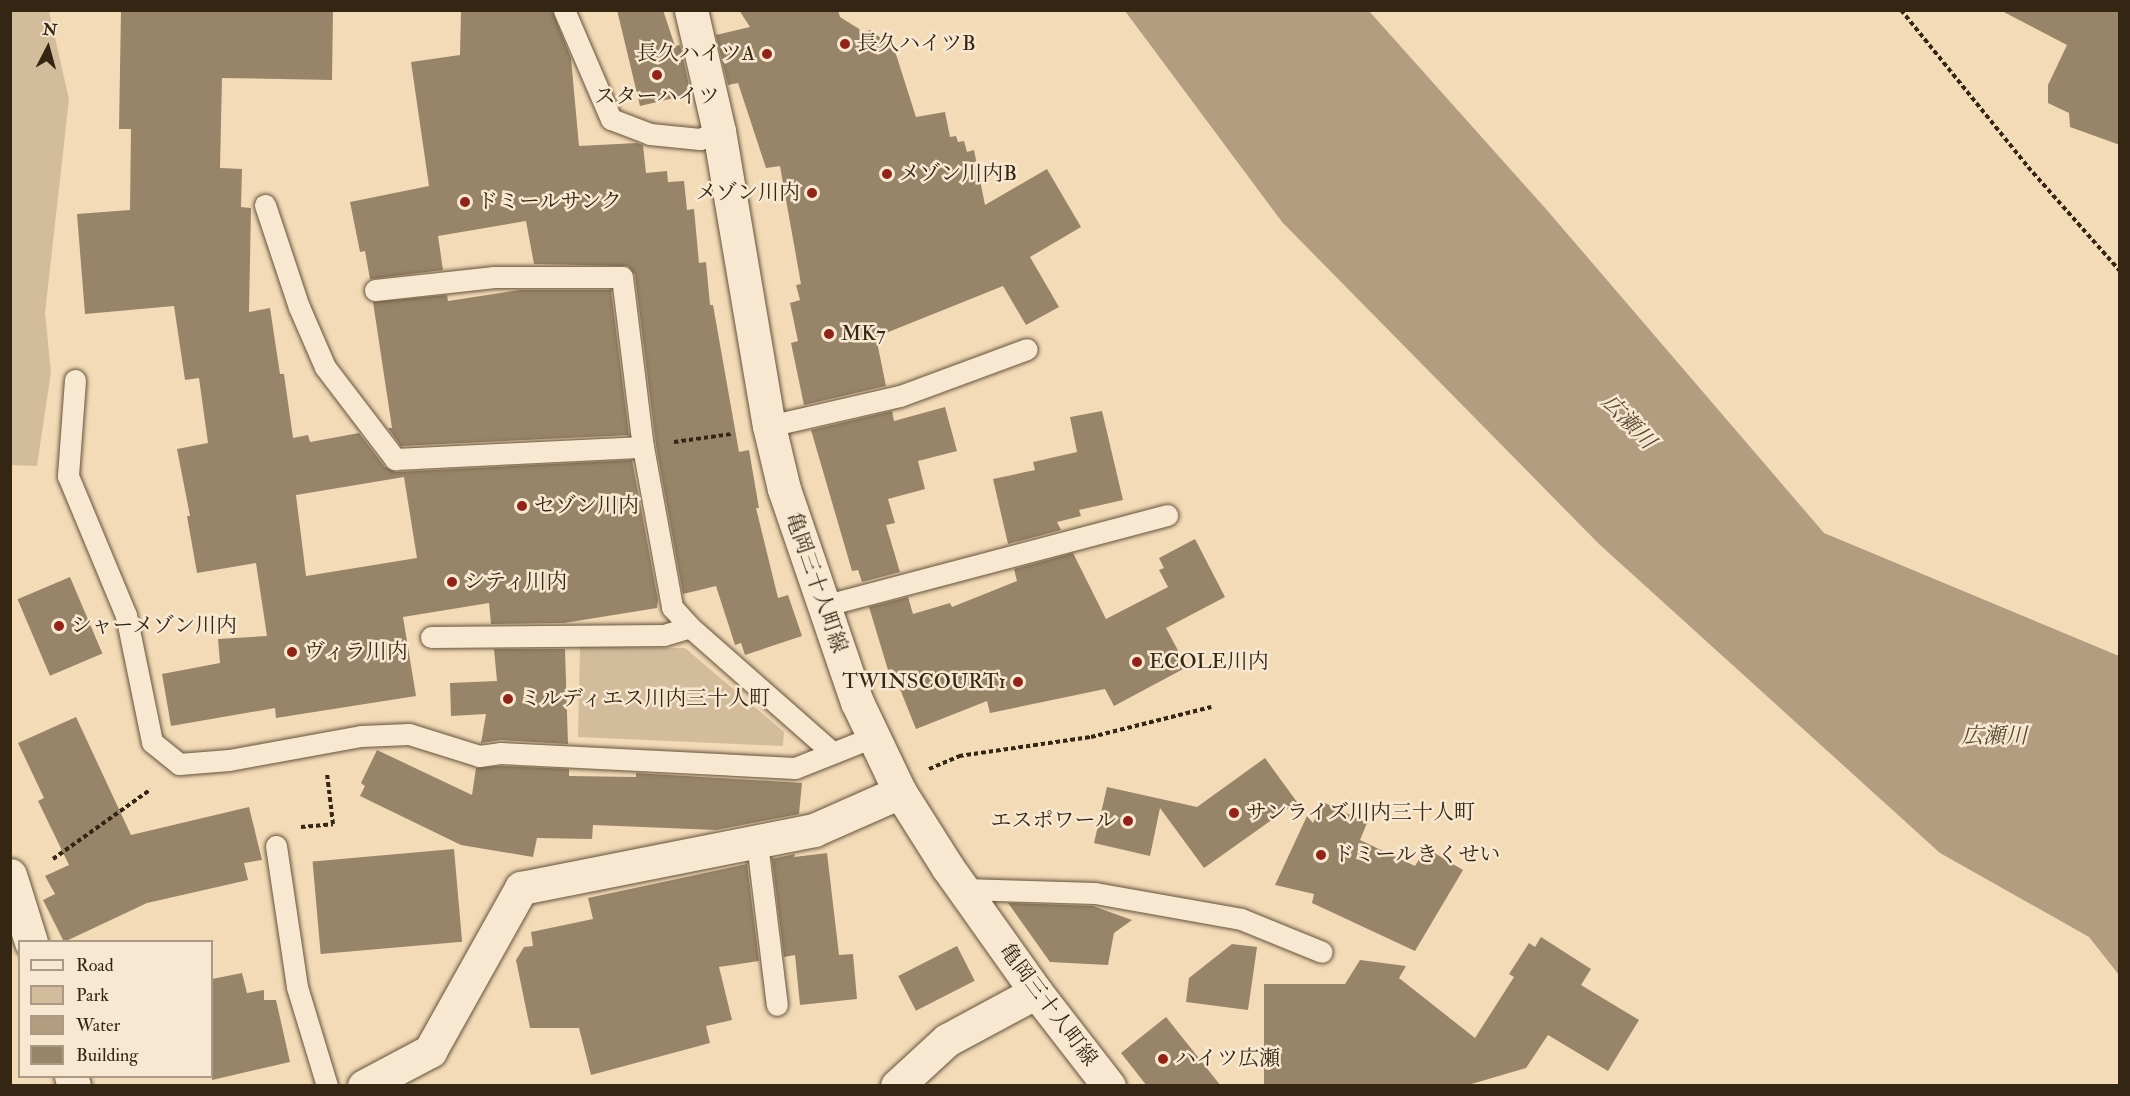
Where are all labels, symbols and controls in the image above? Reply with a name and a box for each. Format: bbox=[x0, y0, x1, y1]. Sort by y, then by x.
north arrow bbox=[18, 18, 78, 78]
text: N bbox=[42, 19, 58, 41]
place label: 長久ハイツB bbox=[857, 31, 976, 57]
marker: 長久ハイツB bbox=[838, 37, 852, 51]
place label: 長久ハイツA bbox=[637, 41, 755, 67]
marker: 長久ハイツA bbox=[760, 47, 774, 61]
marker: スターハイツ bbox=[650, 68, 664, 82]
place label: スターハイツ bbox=[594, 84, 720, 110]
place label: メゾン川内B bbox=[899, 161, 1018, 187]
marker: メゾン川内B bbox=[880, 167, 894, 181]
place label: メゾン川内 bbox=[695, 180, 800, 206]
marker: メゾン川内 bbox=[805, 186, 819, 200]
place label: ドミールサンク bbox=[477, 189, 624, 215]
marker: ドミールサンク bbox=[458, 195, 472, 209]
place label: MK7 bbox=[841, 321, 886, 347]
marker: MK7 bbox=[822, 327, 836, 341]
water label: 広瀬川 bbox=[1596, 389, 1660, 455]
place label: セゾン川内 bbox=[534, 493, 639, 519]
marker: セゾン川内 bbox=[515, 499, 529, 513]
street label: 亀岡三十人町線 bbox=[780, 509, 852, 657]
place label: シティ川内 bbox=[464, 569, 569, 595]
marker: シティ川内 bbox=[445, 575, 459, 589]
place label: シャーメゾン川内 bbox=[71, 613, 239, 639]
marker: シャーメゾン川内 bbox=[52, 619, 66, 633]
place label: ヴィラ川内 bbox=[304, 639, 409, 665]
marker: ヴィラ川内 bbox=[285, 645, 299, 659]
place label: ECOLE川内 bbox=[1149, 649, 1269, 675]
marker: ECOLE川内 bbox=[1130, 655, 1144, 669]
place label: TWINSCOURT1 bbox=[842, 669, 1006, 695]
marker: TWINSCOURT1 bbox=[1011, 675, 1025, 689]
place label: ミルディエス川内三十人町 bbox=[520, 686, 772, 712]
marker: ミルディエス川内三十人町 bbox=[501, 692, 515, 706]
water label: 広瀬川 bbox=[1961, 724, 2027, 750]
place label: サンライズ川内三十人町 bbox=[1246, 800, 1477, 826]
marker: サンライズ川内三十人町 bbox=[1227, 806, 1241, 820]
place label: エスポワール bbox=[990, 808, 1116, 834]
marker: エスポワール bbox=[1121, 814, 1135, 828]
place label: ドミールきくせい bbox=[1333, 842, 1501, 868]
marker: ドミールきくせい bbox=[1314, 848, 1328, 862]
street label: 亀岡三十人町線 bbox=[994, 939, 1102, 1071]
legend bbox=[18, 940, 213, 1078]
text: Road bbox=[76, 954, 114, 977]
text: Park bbox=[76, 984, 109, 1007]
text: Water bbox=[76, 1014, 120, 1037]
text: Building bbox=[76, 1044, 138, 1067]
place label: ハイツ広瀬 bbox=[1175, 1046, 1280, 1072]
marker: ハイツ広瀬 bbox=[1156, 1052, 1170, 1066]

